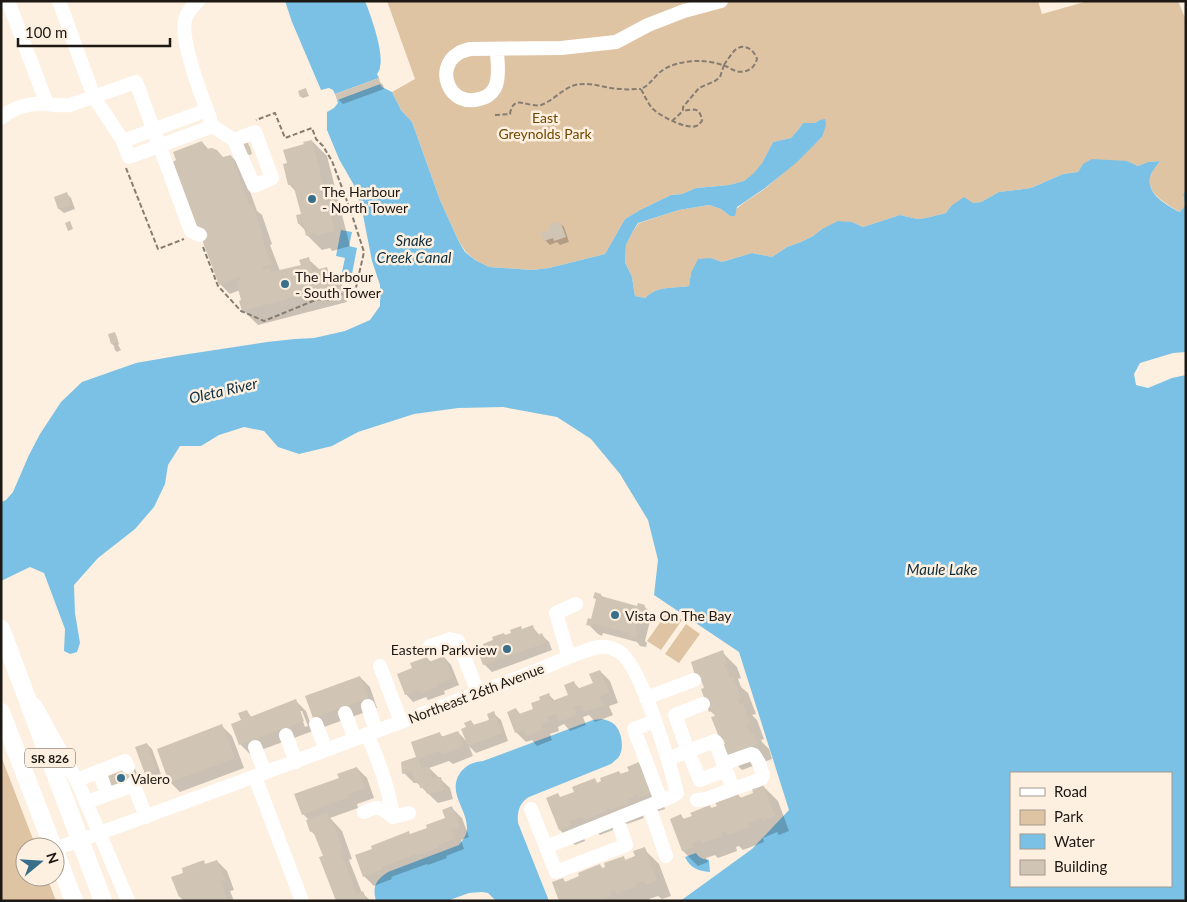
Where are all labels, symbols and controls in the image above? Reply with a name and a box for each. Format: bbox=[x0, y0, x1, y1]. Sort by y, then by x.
scale bar bbox=[18, 15, 170, 47]
text: 100 m bbox=[25, 23, 67, 41]
park label: East Greynolds Park bbox=[498, 109, 593, 142]
place label: The Harbour - North Tower bbox=[322, 183, 408, 216]
marker: The Harbour - North Tower bbox=[306, 193, 318, 205]
water label: Snake Creek Canal bbox=[377, 231, 452, 266]
place label: The Harbour - South Tower bbox=[295, 268, 381, 301]
marker: The Harbour - South Tower bbox=[279, 278, 291, 290]
water label: Oleta River bbox=[187, 373, 260, 407]
water label: Maule Lake bbox=[907, 560, 977, 578]
place label: Vista On The Bay bbox=[625, 607, 732, 624]
marker: Vista On The Bay bbox=[609, 609, 621, 621]
place label: Eastern Parkview bbox=[391, 641, 497, 658]
marker: Eastern Parkview bbox=[501, 643, 513, 655]
street label: Northeast 26th Avenue bbox=[406, 659, 546, 727]
road number: SR 826 bbox=[25, 748, 75, 768]
place label: Valero bbox=[131, 770, 170, 787]
marker: Valero bbox=[115, 772, 127, 784]
legend bbox=[1010, 772, 1172, 887]
text: Road bbox=[1054, 782, 1087, 800]
text: Park bbox=[1054, 807, 1084, 825]
text: Water bbox=[1054, 832, 1095, 850]
north arrow bbox=[15, 837, 65, 887]
text: N bbox=[43, 850, 63, 866]
text: Building bbox=[1054, 857, 1107, 875]

